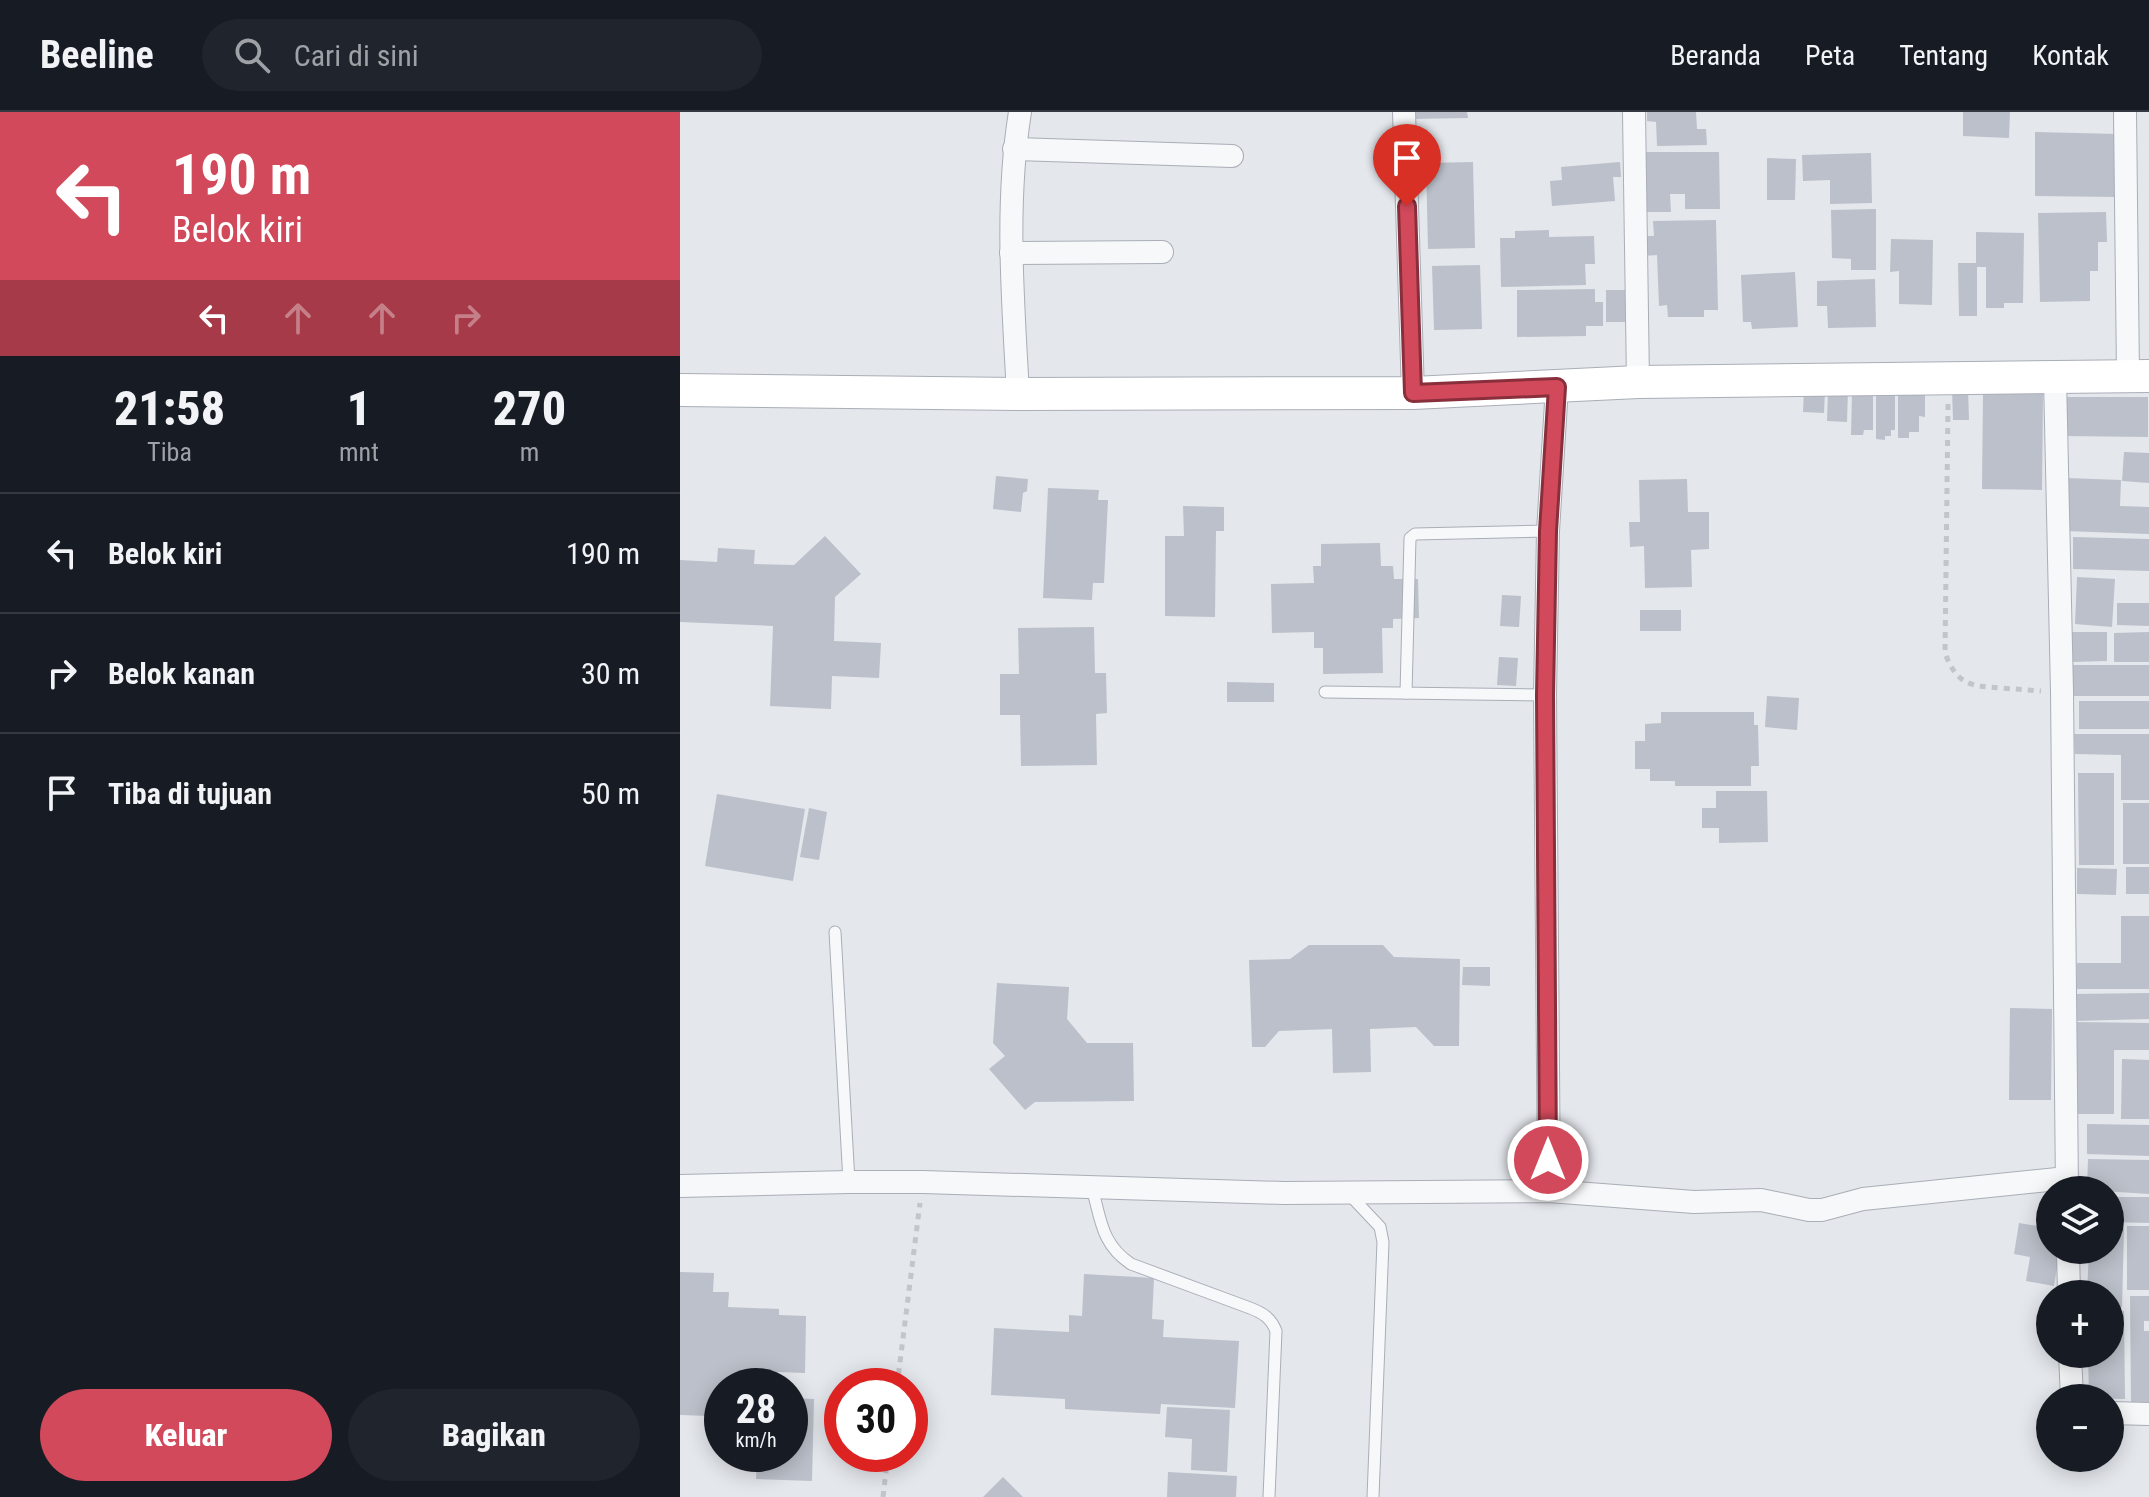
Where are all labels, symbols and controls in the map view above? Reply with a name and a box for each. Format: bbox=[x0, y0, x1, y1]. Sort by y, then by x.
search box bbox=[202, 19, 762, 91]
text: Beeline bbox=[40, 33, 154, 77]
icon: search bbox=[230, 33, 274, 77]
text: Cari di sini bbox=[294, 38, 419, 73]
text: Beranda bbox=[1670, 39, 1761, 72]
text: Peta bbox=[1805, 39, 1855, 72]
text: Tentang bbox=[1899, 39, 1988, 72]
text: Kontak bbox=[2032, 39, 2109, 72]
pin bbox=[1373, 124, 1441, 206]
icon: arrive bbox=[1385, 136, 1429, 180]
text: 190 m bbox=[172, 142, 311, 208]
icon: left bbox=[40, 144, 144, 248]
text: Belok kiri bbox=[172, 209, 303, 251]
icon: left bbox=[192, 296, 236, 340]
icon: ahead bbox=[276, 296, 320, 340]
icon: ahead bbox=[360, 296, 404, 340]
icon: right bbox=[444, 296, 488, 340]
text: 21:58 bbox=[114, 380, 225, 437]
text: 1 bbox=[347, 380, 371, 437]
text: 270 bbox=[493, 380, 566, 437]
text: Tiba bbox=[147, 437, 192, 467]
text: mnt bbox=[339, 437, 379, 467]
text: m bbox=[520, 437, 539, 467]
icon: left bbox=[40, 531, 84, 575]
text: Belok kiri bbox=[108, 536, 222, 571]
text: 190 m bbox=[566, 536, 640, 571]
icon: right bbox=[40, 651, 84, 695]
text: Belok kanan bbox=[108, 656, 255, 691]
text: 30 m bbox=[581, 656, 640, 691]
icon: arrive bbox=[40, 771, 84, 815]
text: Tiba di tujuan bbox=[108, 776, 272, 811]
text: 50 m bbox=[581, 776, 640, 811]
position arrow bbox=[1506, 1118, 1590, 1202]
map controls bbox=[2036, 1176, 2124, 1472]
button: layers bbox=[2036, 1176, 2124, 1264]
button: + bbox=[2036, 1280, 2124, 1368]
speed limit sign: 30 bbox=[824, 1368, 928, 1472]
button: − bbox=[2036, 1384, 2124, 1472]
text: 28 bbox=[736, 1386, 776, 1433]
button: Keluar bbox=[40, 1389, 332, 1481]
button: Bagikan bbox=[348, 1389, 640, 1481]
text: km/h bbox=[735, 1428, 777, 1452]

